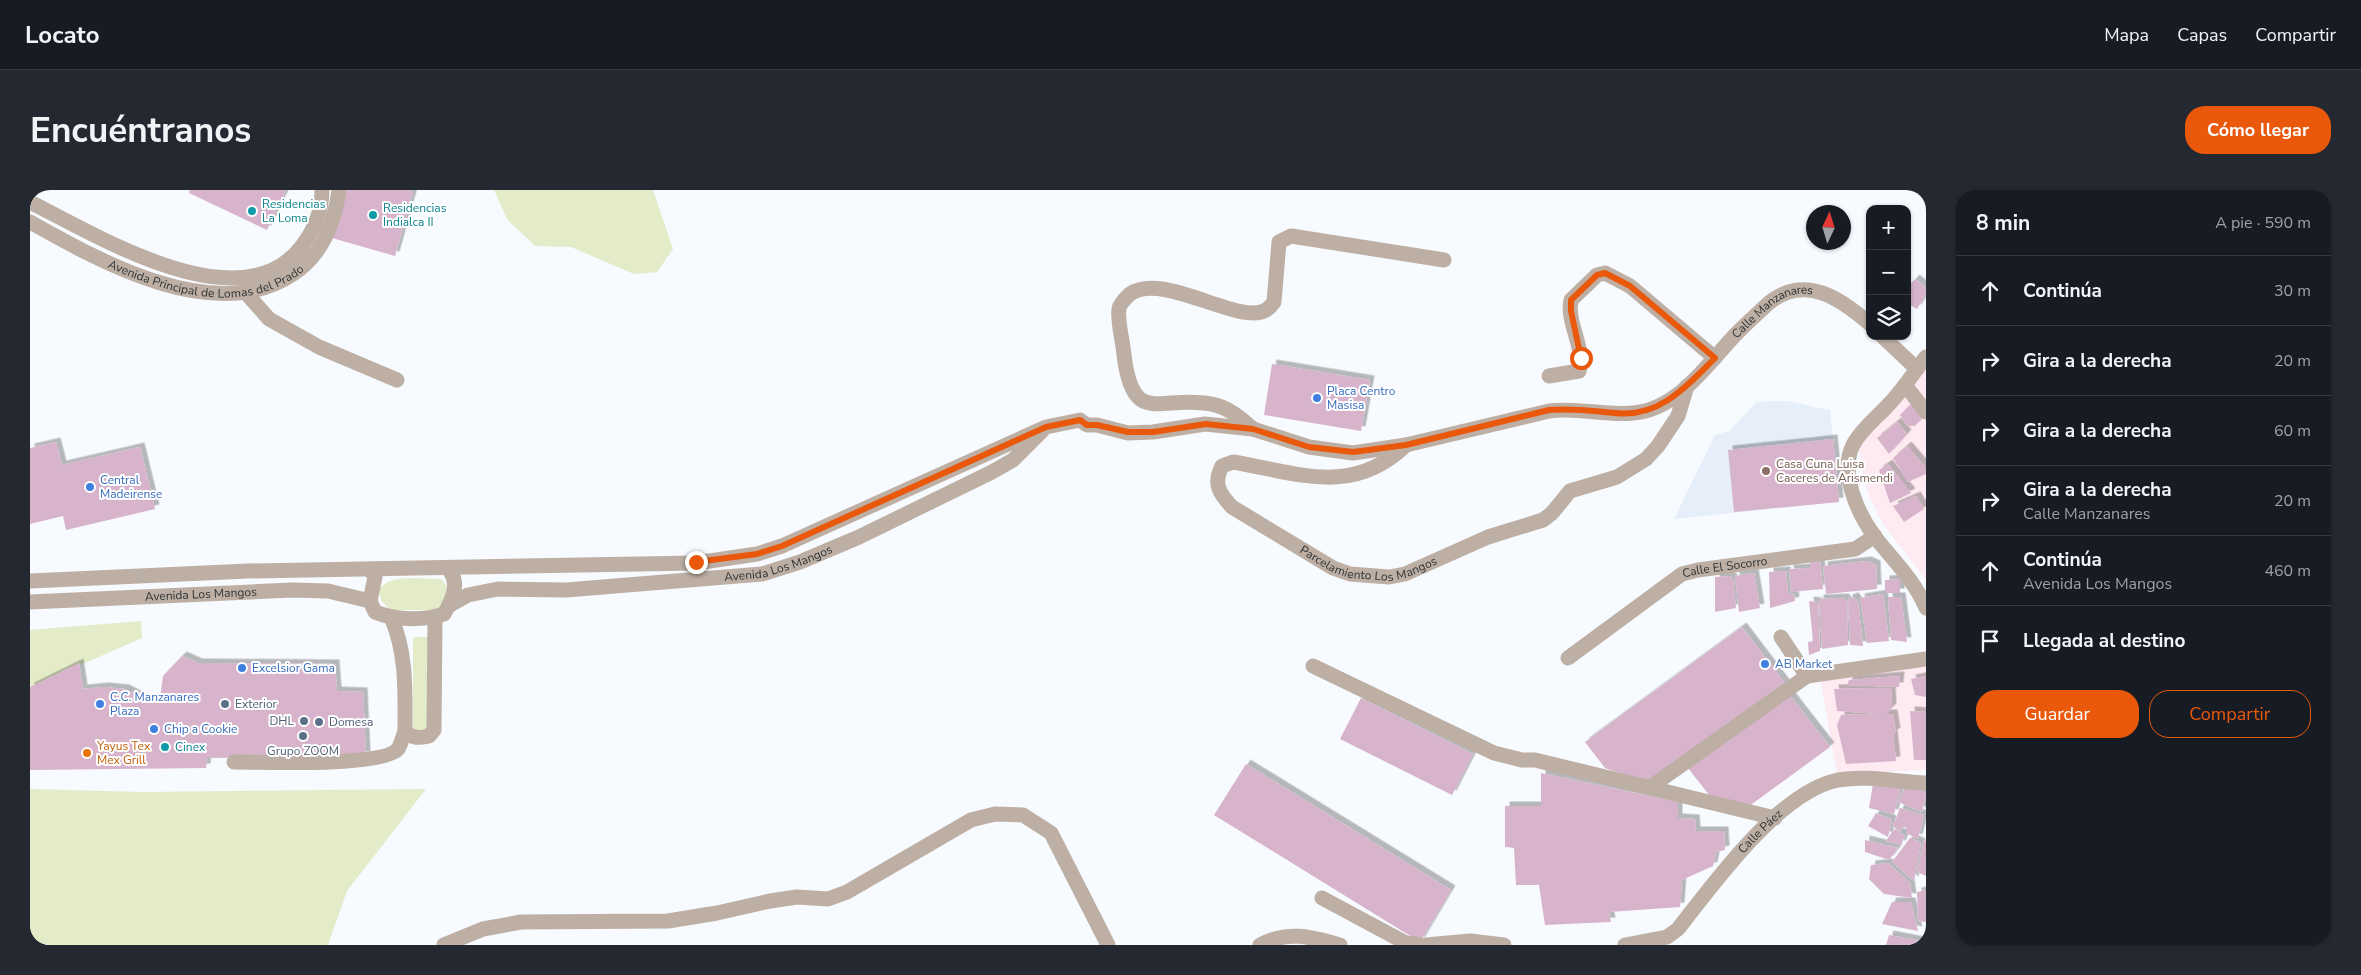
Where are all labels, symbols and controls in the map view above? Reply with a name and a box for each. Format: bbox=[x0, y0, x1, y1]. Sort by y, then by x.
text: Locato bbox=[25, 19, 100, 51]
text: Mapa bbox=[2104, 23, 2149, 47]
text: Capas bbox=[2177, 23, 2227, 47]
text: Compartir bbox=[2255, 23, 2336, 47]
button: Cómo llegar bbox=[2185, 106, 2331, 154]
text: Encuéntranos bbox=[30, 107, 251, 154]
place label: Residencias La Loma bbox=[262, 196, 326, 226]
place label: Residencias Indialca II bbox=[383, 200, 447, 230]
marker: Residencias La Loma bbox=[246, 205, 258, 217]
north arrow bbox=[1806, 205, 1851, 250]
map controls bbox=[1866, 205, 1911, 340]
button: + bbox=[1866, 205, 1911, 250]
marker: Residencias Indialca II bbox=[367, 209, 379, 221]
text: 8 min bbox=[1976, 209, 2030, 237]
text: A pie · 590 m bbox=[2215, 212, 2311, 234]
button: − bbox=[1866, 250, 1911, 295]
street label: Avenida Principal de Lomas del Prado bbox=[102, 254, 306, 272]
text: Avenida Principal de Lomas del Prado bbox=[106, 256, 307, 302]
icon: ahead bbox=[1976, 277, 2004, 305]
text: Continúa bbox=[2023, 278, 2102, 304]
text: 30 m bbox=[2274, 280, 2311, 302]
street label: Calle Manzanares bbox=[1728, 282, 1814, 342]
button: layers bbox=[1866, 295, 1911, 340]
route start bbox=[1570, 347, 1593, 370]
icon: right bbox=[1976, 347, 2004, 375]
text: Gira a la derecha bbox=[2023, 348, 2172, 374]
text: 20 m bbox=[2274, 350, 2311, 372]
place label: Placa Centro Masisa bbox=[1327, 383, 1396, 413]
marker: Placa Centro Masisa bbox=[1311, 392, 1323, 404]
icon: right bbox=[1976, 417, 2004, 445]
text: Gira a la derecha bbox=[2023, 418, 2172, 444]
text: 60 m bbox=[2274, 420, 2311, 442]
place label: Casa Cuna Luisa Caceres de Arismendi bbox=[1776, 456, 1893, 486]
marker: Casa Cuna Luisa Caceres de Arismendi bbox=[1760, 465, 1772, 477]
place label: Central Madeirense bbox=[100, 472, 162, 502]
text: Gira a la derecha bbox=[2023, 477, 2172, 503]
marker: Central Madeirense bbox=[84, 481, 96, 493]
icon: right bbox=[1976, 487, 2004, 515]
text: 20 m bbox=[2274, 490, 2311, 512]
text: Calle Manzanares bbox=[2023, 503, 2150, 525]
street label: Avenida Los Mangos bbox=[724, 541, 835, 585]
street label: Parcelamiento Los Mangos bbox=[1297, 542, 1440, 585]
text: Continúa bbox=[2023, 547, 2102, 573]
route end bbox=[685, 551, 708, 574]
street label: Calle El Socorro bbox=[1680, 553, 1769, 582]
icon: ahead bbox=[1976, 557, 2004, 585]
text: 460 m bbox=[2264, 560, 2311, 582]
text: Avenida Los Mangos bbox=[2023, 573, 2172, 595]
street label: Avenida Los Mangos bbox=[144, 584, 257, 605]
icon: arrive bbox=[1976, 627, 2004, 655]
text: Llegada al destino bbox=[2023, 628, 2185, 654]
place label: AB Market bbox=[1775, 656, 1833, 672]
marker: AB Market bbox=[1759, 658, 1771, 670]
place label: Excelsior Gama bbox=[252, 660, 335, 676]
marker: Excelsior Gama bbox=[236, 662, 248, 674]
place label: C.C. Manzanares Plaza bbox=[110, 689, 200, 719]
button: Guardar bbox=[1976, 690, 2139, 738]
button: Compartir bbox=[2149, 690, 2311, 738]
place label: Exterior bbox=[235, 696, 278, 712]
marker: C.C. Manzanares Plaza bbox=[94, 698, 106, 710]
marker: Exterior bbox=[219, 698, 231, 710]
place label: DHL bbox=[269, 713, 294, 729]
place label: Domesa bbox=[329, 714, 373, 730]
marker: DHL bbox=[298, 715, 310, 727]
marker: Domesa bbox=[313, 716, 325, 728]
place label: Chip a Cookie bbox=[164, 721, 237, 737]
marker: Chip a Cookie bbox=[148, 723, 160, 735]
marker: Grupo ZOOM bbox=[297, 730, 309, 742]
place label: Yayus Tex Mex Grill bbox=[96, 738, 151, 768]
place label: Cinex bbox=[175, 739, 206, 755]
marker: Cinex bbox=[159, 741, 171, 753]
place label: Grupo ZOOM bbox=[267, 743, 339, 759]
marker: Yayus Tex Mex Grill bbox=[81, 747, 93, 759]
street label: Calle Páez bbox=[1734, 806, 1786, 857]

